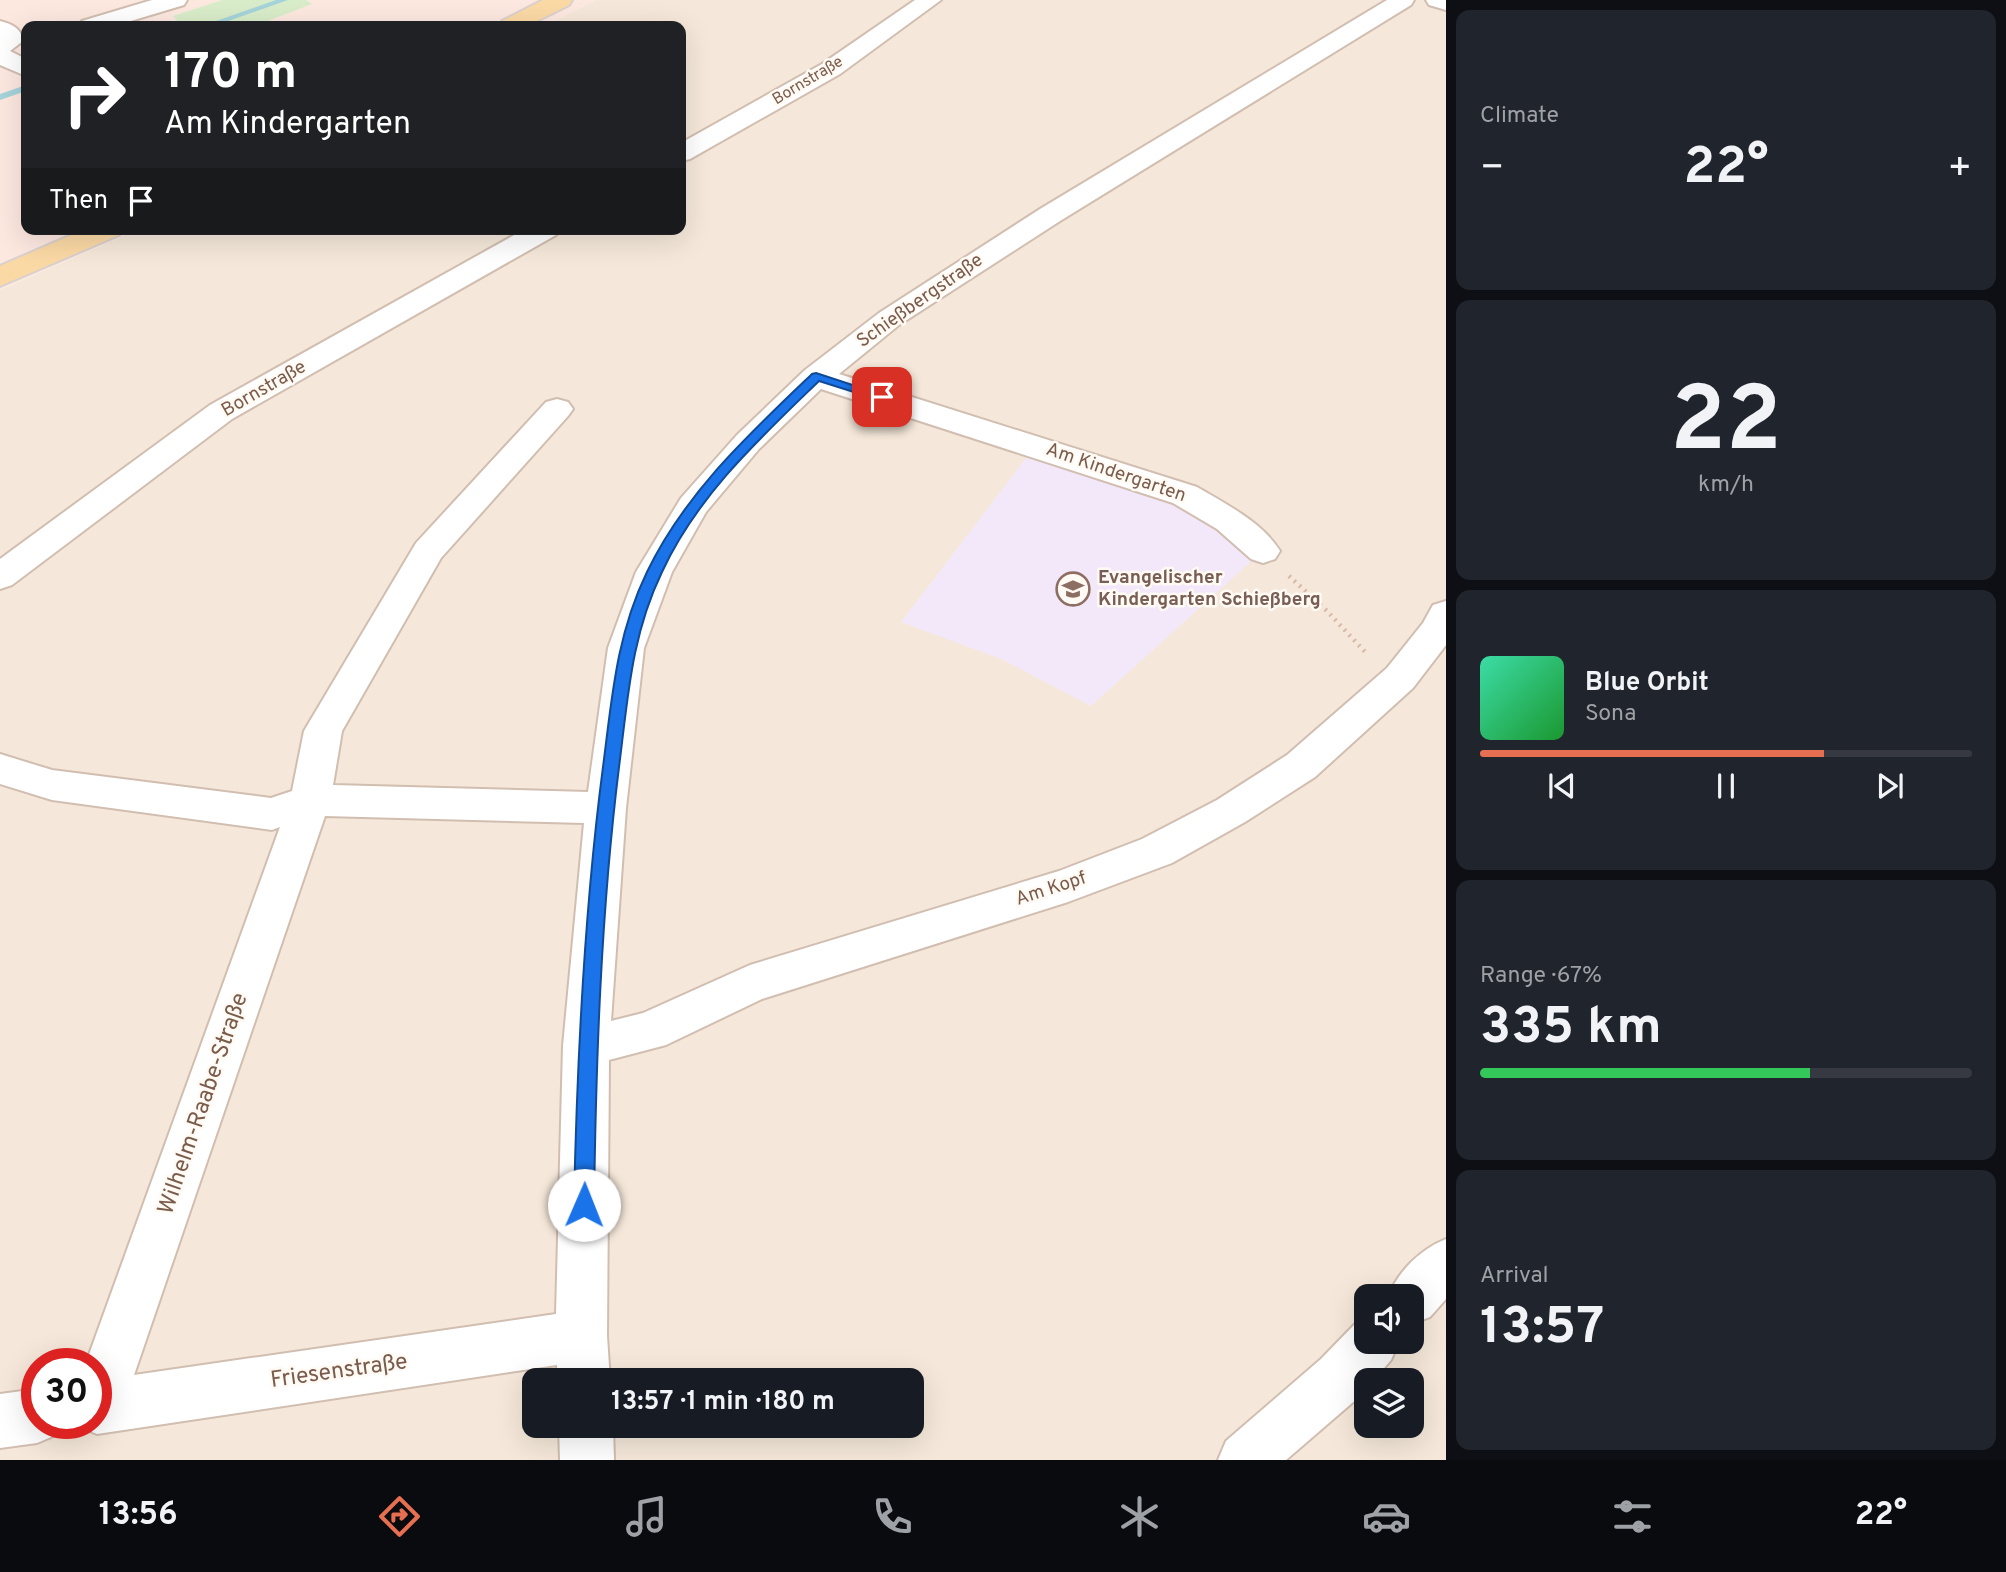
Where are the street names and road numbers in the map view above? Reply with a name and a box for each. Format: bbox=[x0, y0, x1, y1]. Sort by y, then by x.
street label: Bornstraße bbox=[769, 52, 847, 110]
street label: Schießbergstraße bbox=[852, 248, 988, 354]
street label: Bornstraße bbox=[217, 355, 311, 423]
street label: Am Kindergarten bbox=[1043, 438, 1189, 508]
street label: Am Kopf bbox=[1013, 866, 1090, 912]
street label: Wilhelm-Raabe-Straße bbox=[152, 989, 256, 1219]
street label: Friesenstraße bbox=[269, 1348, 409, 1396]

